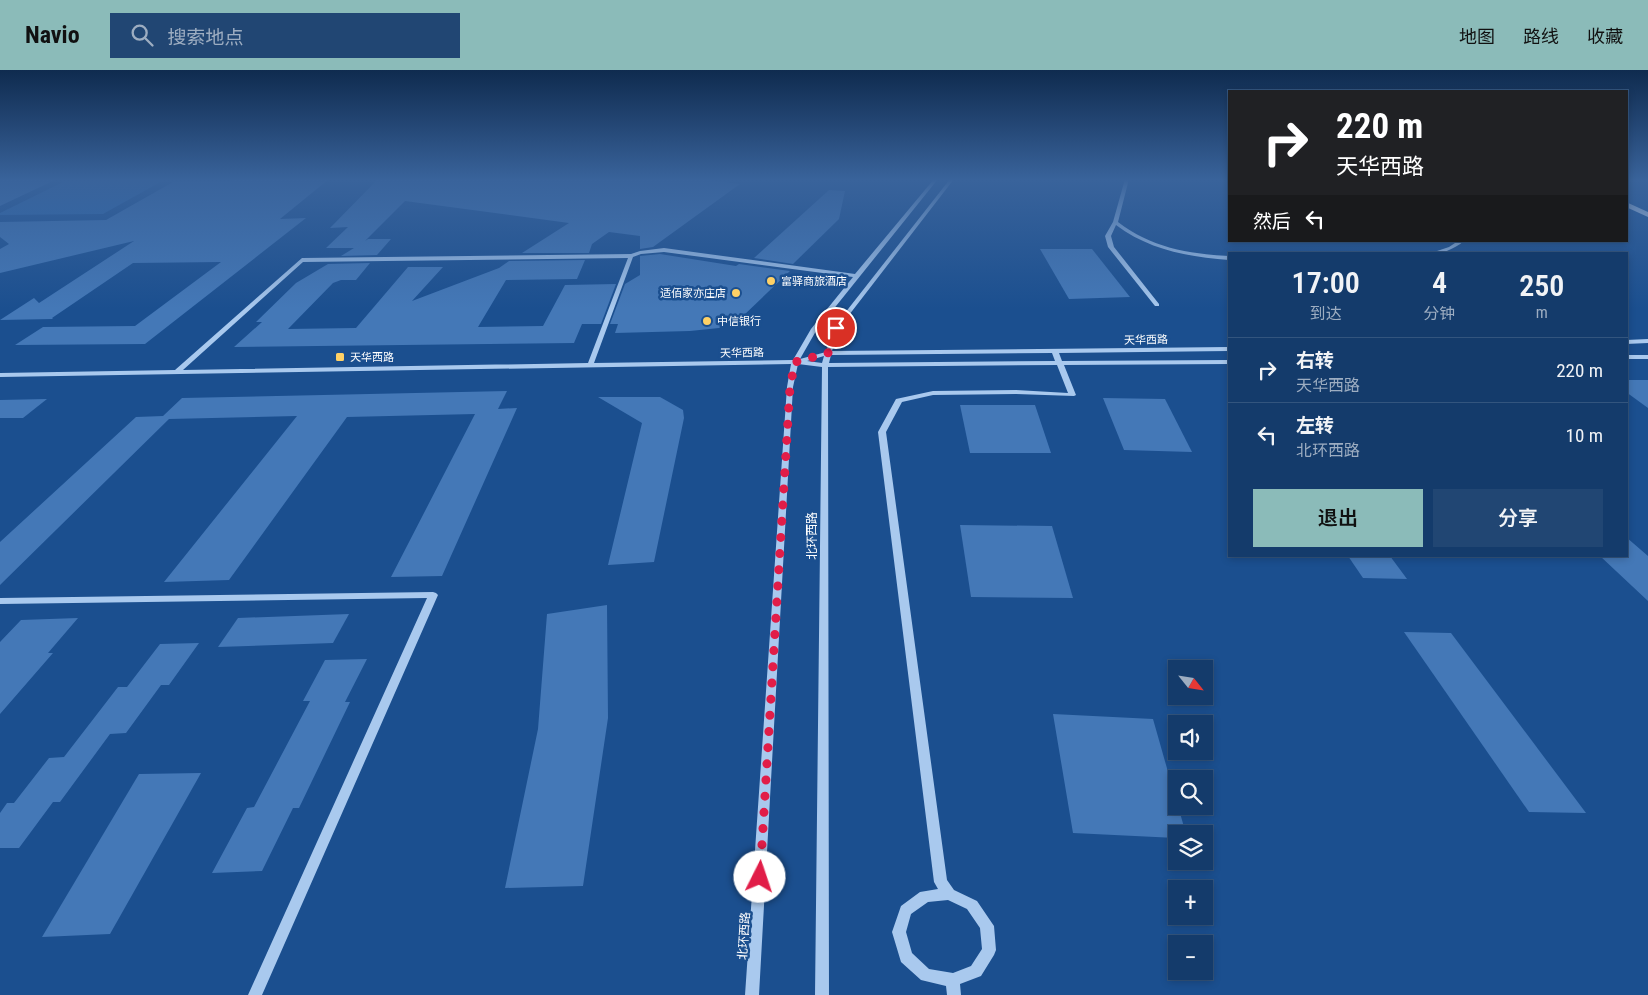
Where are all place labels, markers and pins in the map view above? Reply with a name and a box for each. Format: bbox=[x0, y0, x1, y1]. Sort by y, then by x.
marker: 富驿商旅酒店 bbox=[765, 275, 777, 287]
place label: 富驿商旅酒店 bbox=[781, 275, 847, 288]
place label: 适佰家亦庄店 bbox=[660, 287, 726, 300]
marker: 适佰家亦庄店 bbox=[730, 287, 742, 299]
pin bbox=[815, 307, 857, 349]
marker: 中信银行 bbox=[701, 315, 713, 327]
place label: 中信银行 bbox=[717, 315, 761, 328]
marker: 天华西路 bbox=[334, 351, 346, 363]
place label: 天华西路 bbox=[350, 351, 394, 364]

